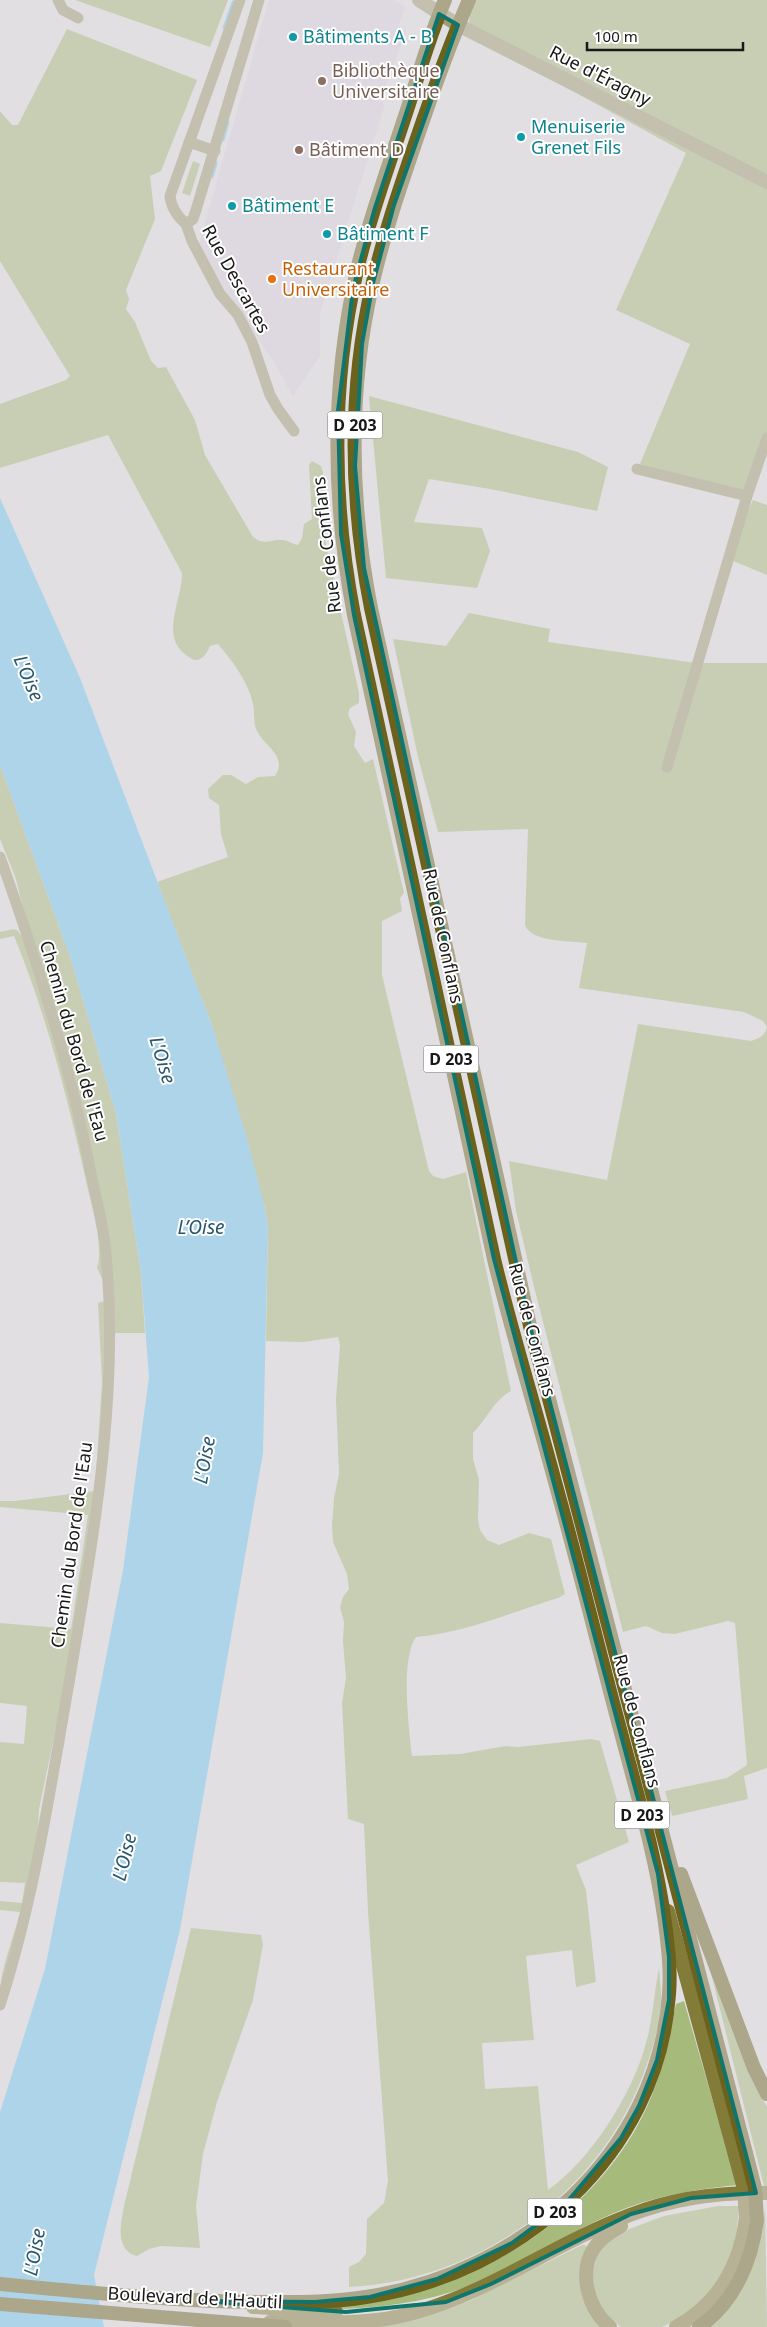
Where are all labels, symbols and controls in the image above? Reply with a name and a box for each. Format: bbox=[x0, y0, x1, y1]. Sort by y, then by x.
scale bar bbox=[587, 20, 743, 52]
place label: Bâtiments A - B bbox=[303, 24, 432, 48]
text: 100 m bbox=[594, 26, 638, 46]
marker: Bâtiments A - B bbox=[287, 31, 299, 43]
street label: Rue d'Éragny bbox=[546, 39, 656, 111]
place label: Bibliothèque Universitaire bbox=[332, 58, 440, 103]
marker: Bibliothèque Universitaire bbox=[316, 75, 328, 87]
place label: Menuiserie Grenet Fils bbox=[531, 114, 625, 159]
marker: Menuiserie Grenet Fils bbox=[515, 131, 527, 143]
place label: Bâtiment D bbox=[309, 137, 404, 161]
marker: Bâtiment D bbox=[293, 144, 305, 156]
place label: Bâtiment E bbox=[242, 193, 334, 217]
marker: Bâtiment E bbox=[226, 200, 238, 212]
street label: Rue Descartes bbox=[197, 220, 277, 337]
place label: Bâtiment F bbox=[337, 221, 429, 245]
marker: Bâtiment F bbox=[321, 228, 333, 240]
place label: Restaurant Universitaire bbox=[282, 256, 389, 301]
marker: Restaurant Universitaire bbox=[266, 273, 278, 285]
road number: D 203 bbox=[328, 412, 382, 438]
street label: Rue de Conflans bbox=[306, 476, 346, 615]
water label: L'Oise bbox=[8, 651, 50, 705]
street label: Rue de Conflans bbox=[418, 866, 470, 1005]
street label: Chemin du Bord de l'Eau bbox=[35, 937, 115, 1144]
water label: L'Oise bbox=[144, 1033, 182, 1087]
road number: D 203 bbox=[424, 1046, 478, 1072]
water label: L’Oise bbox=[177, 1214, 225, 1240]
street label: Rue de Conflans bbox=[504, 1260, 562, 1399]
water label: L'Oise bbox=[187, 1434, 221, 1486]
street label: Chemin du Bord de l'Eau bbox=[45, 1440, 97, 1650]
street label: Rue de Conflans bbox=[609, 1651, 667, 1790]
road number: D 203 bbox=[614, 1802, 670, 1828]
water label: L'Oise bbox=[106, 1831, 142, 1883]
road number: D 203 bbox=[528, 2198, 582, 2226]
water label: L'Oise bbox=[17, 2226, 51, 2278]
street label: Boulevard de l'Hautil bbox=[107, 2280, 283, 2314]

